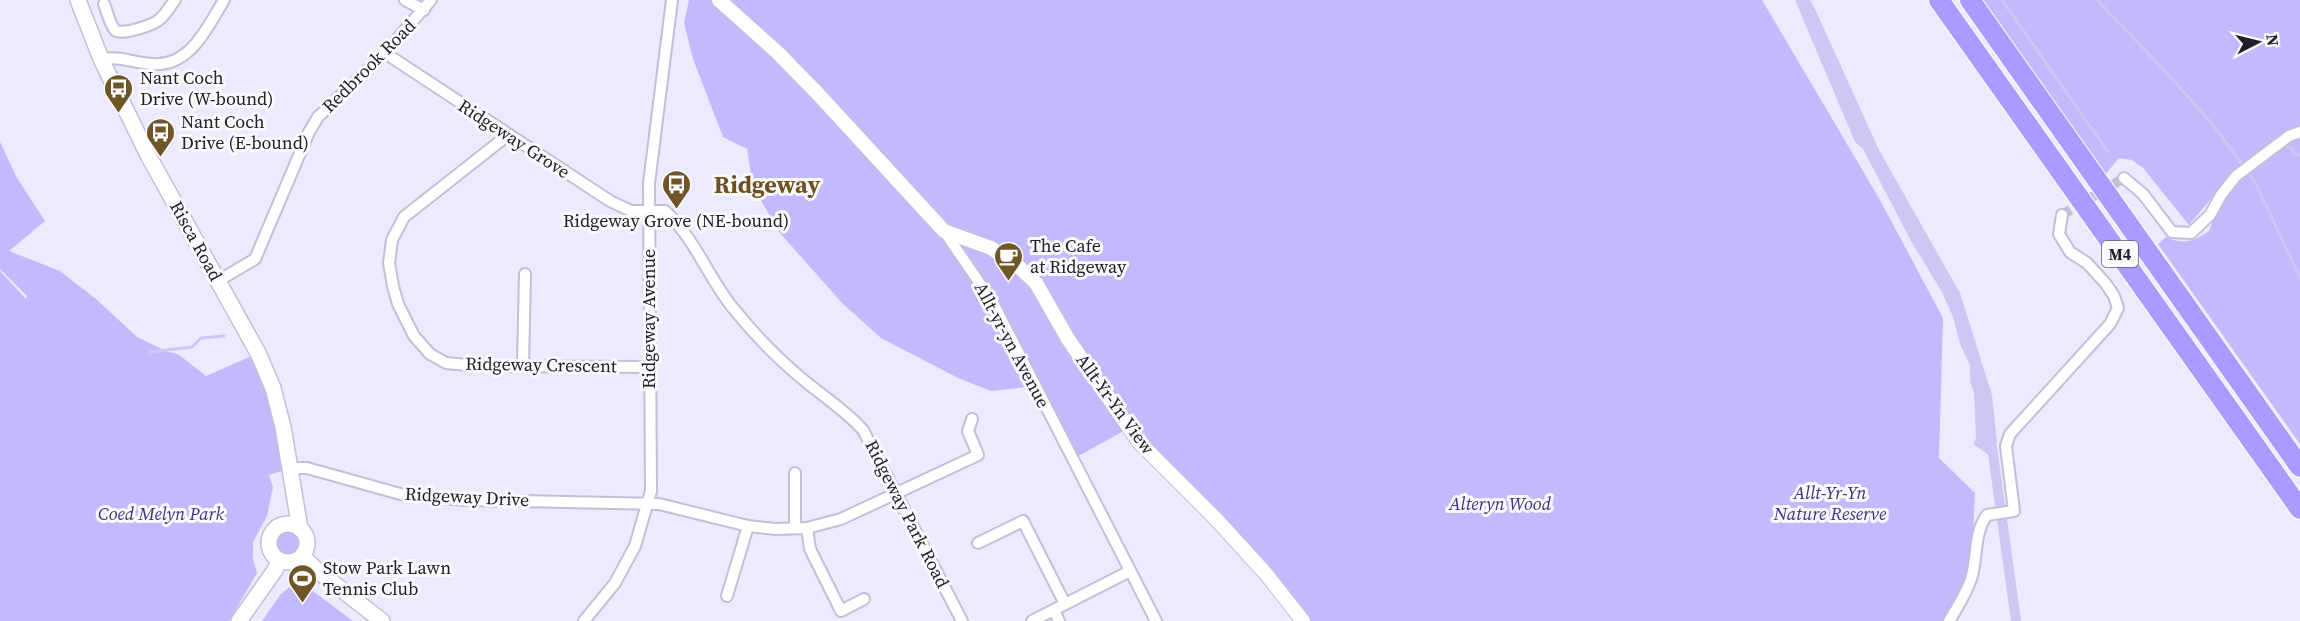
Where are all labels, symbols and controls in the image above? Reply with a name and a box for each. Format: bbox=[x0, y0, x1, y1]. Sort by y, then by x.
north arrow bbox=[2228, 12, 2288, 72]
street label: Redbrook Road bbox=[316, 13, 421, 118]
text: N bbox=[2261, 33, 2285, 48]
place label: Nant Coch Drive (W-bound) bbox=[140, 65, 273, 111]
bus stop icon: Nant Coch Drive (W-bound) bbox=[103, 72, 135, 114]
street label: Ridgeway Grove bbox=[454, 93, 575, 184]
place label: Nant Coch Drive (E-bound) bbox=[181, 109, 309, 155]
bus stop icon: Nant Coch Drive (E-bound) bbox=[144, 116, 176, 158]
bus stop icon: Ridgeway Grove (NE-bound) bbox=[660, 168, 692, 210]
district label: Ridgeway bbox=[714, 168, 820, 201]
street label: Risca Road bbox=[164, 196, 229, 285]
place label: Ridgeway Grove (NE-bound) bbox=[563, 208, 789, 233]
place label: The Cafe at Ridgeway bbox=[1030, 233, 1127, 279]
cafe icon: The Cafe at Ridgeway bbox=[993, 240, 1025, 282]
road number: M4 bbox=[2102, 241, 2138, 267]
street label: Ridgeway Avenue bbox=[636, 249, 661, 389]
street label: Allt-yr-yn Avenue bbox=[969, 277, 1056, 412]
street label: Allt-Yr-Yn View bbox=[1070, 348, 1161, 459]
street label: Ridgeway Crescent bbox=[465, 351, 617, 378]
street label: Ridgeway Park Road bbox=[859, 435, 956, 592]
park label: Allt-Yr-Yn Nature Reserve bbox=[1773, 480, 1887, 526]
street label: Ridgeway Drive bbox=[404, 481, 530, 512]
park label: Alteryn Wood bbox=[1448, 491, 1552, 516]
park label: Coed Melyn Park bbox=[98, 501, 224, 526]
place label: Stow Park Lawn Tennis Club bbox=[323, 555, 451, 601]
sports icon: Stow Park Lawn Tennis Club bbox=[286, 562, 318, 604]

